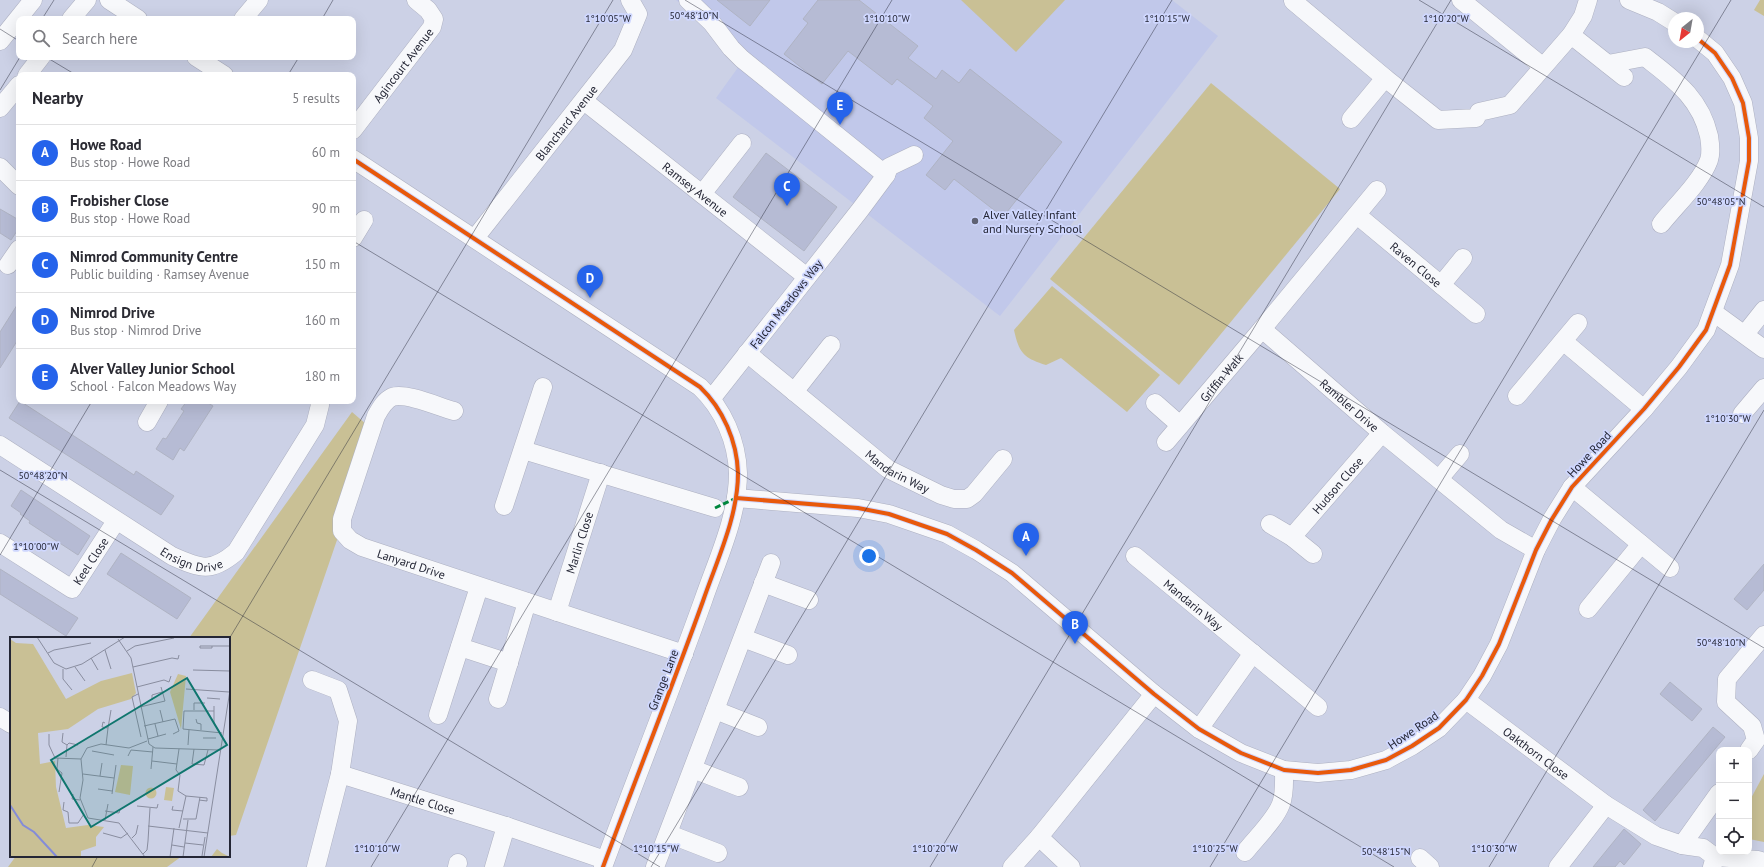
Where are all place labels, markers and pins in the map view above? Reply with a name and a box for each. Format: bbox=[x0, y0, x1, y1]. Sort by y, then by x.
pin: E bbox=[827, 92, 853, 125]
pin: C bbox=[774, 173, 800, 206]
place label: Alver Valley Infant and Nursery School bbox=[983, 207, 1083, 236]
marker: Alver Valley Infant and Nursery School bbox=[970, 216, 980, 226]
pin: D bbox=[577, 265, 603, 298]
pin: A bbox=[1013, 523, 1039, 556]
pin: B bbox=[1062, 611, 1088, 644]

